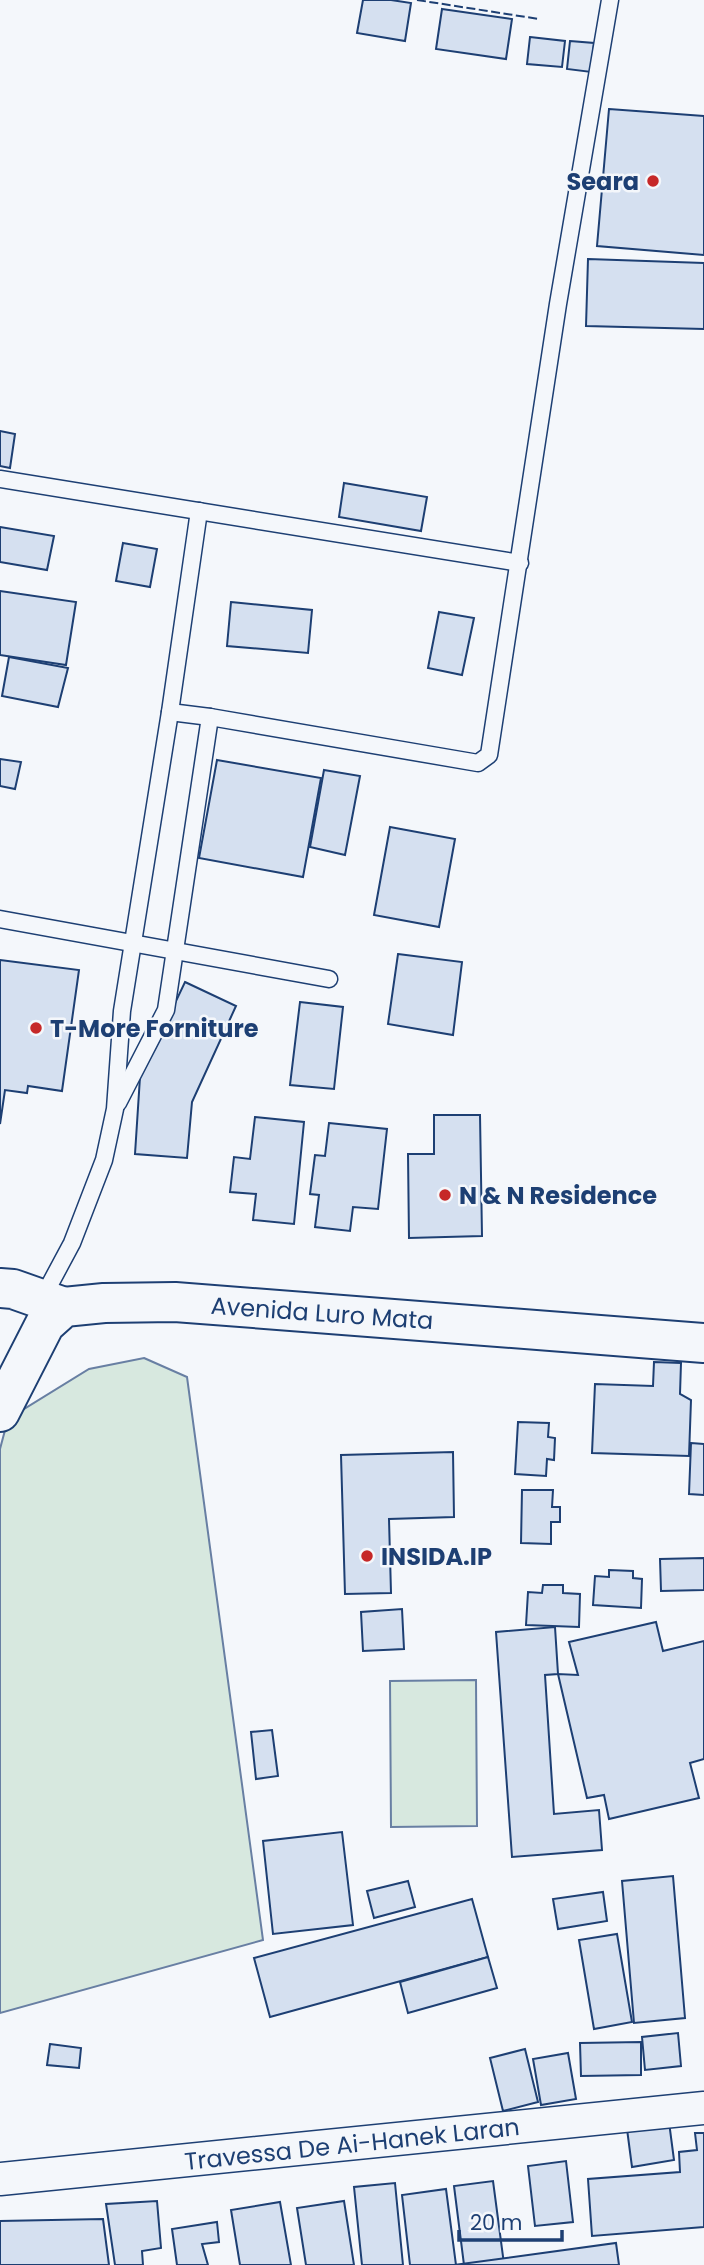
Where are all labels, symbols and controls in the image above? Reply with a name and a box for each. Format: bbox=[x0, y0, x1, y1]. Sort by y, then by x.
place label: Seara bbox=[567, 165, 639, 198]
marker: Seara bbox=[645, 173, 661, 189]
place label: T-More Forniture bbox=[50, 1012, 259, 1045]
marker: T-More Forniture bbox=[28, 1020, 44, 1036]
place label: N & N Residence bbox=[459, 1179, 657, 1212]
marker: N & N Residence bbox=[437, 1187, 453, 1203]
street label: Avenida Luro Mata bbox=[210, 1289, 434, 1337]
place label: INSIDA.IP bbox=[381, 1540, 492, 1573]
marker: INSIDA.IP bbox=[359, 1548, 375, 1564]
street label: Travessa De Ai-Hanek Laran bbox=[183, 2110, 521, 2178]
scale bar bbox=[459, 2198, 562, 2242]
text: 20 m bbox=[470, 2208, 523, 2237]

